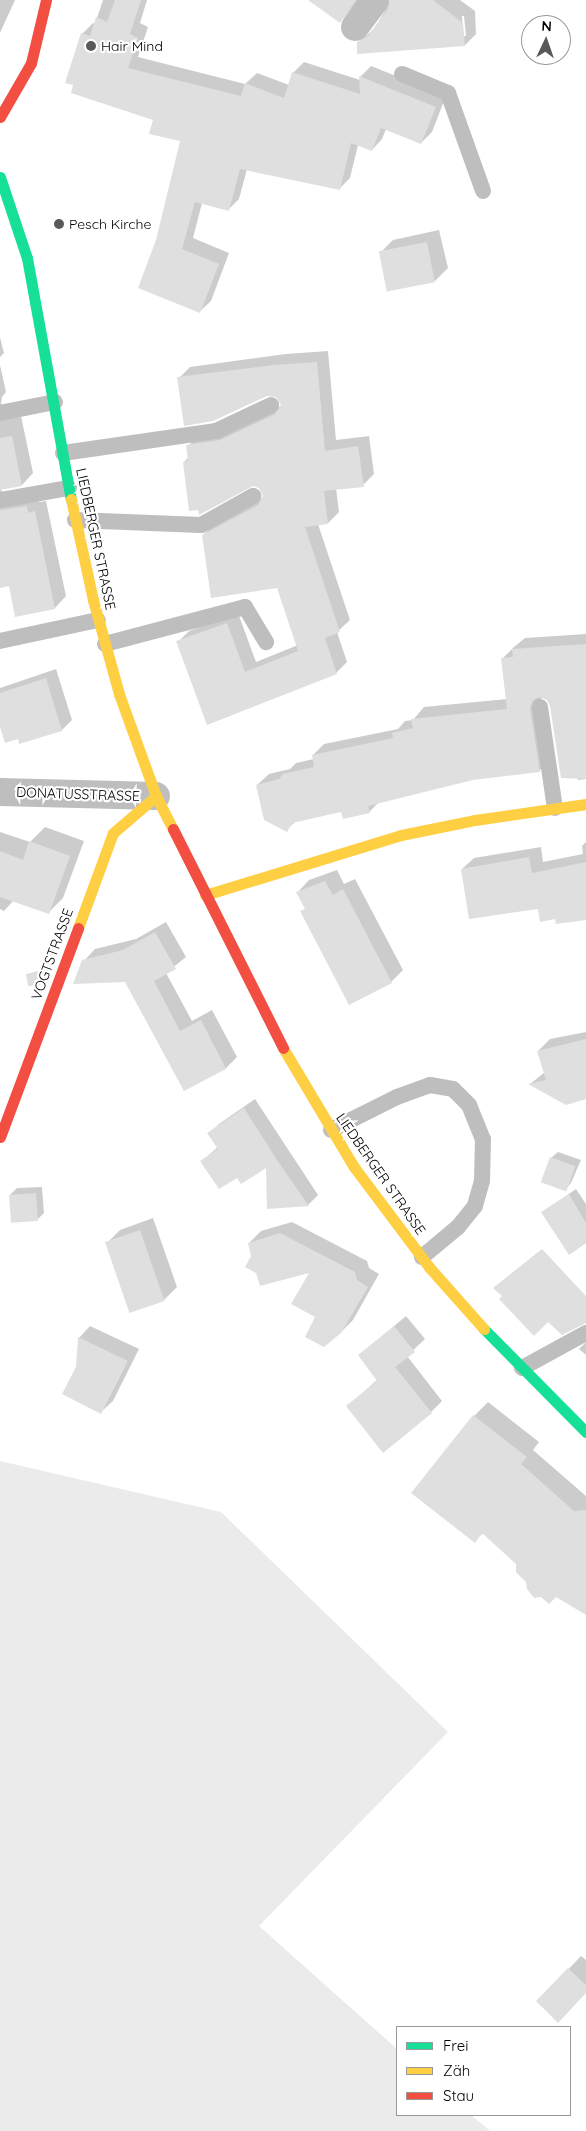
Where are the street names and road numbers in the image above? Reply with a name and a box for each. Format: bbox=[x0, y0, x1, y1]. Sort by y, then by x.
street label: LIEDBERGER STRASSE bbox=[73, 467, 119, 611]
street label: DONATUSSTRASSE bbox=[16, 783, 140, 805]
street label: VOGTSTRASSE bbox=[28, 906, 76, 1002]
street label: LIEDBERGER STRASSE bbox=[333, 1110, 429, 1238]

